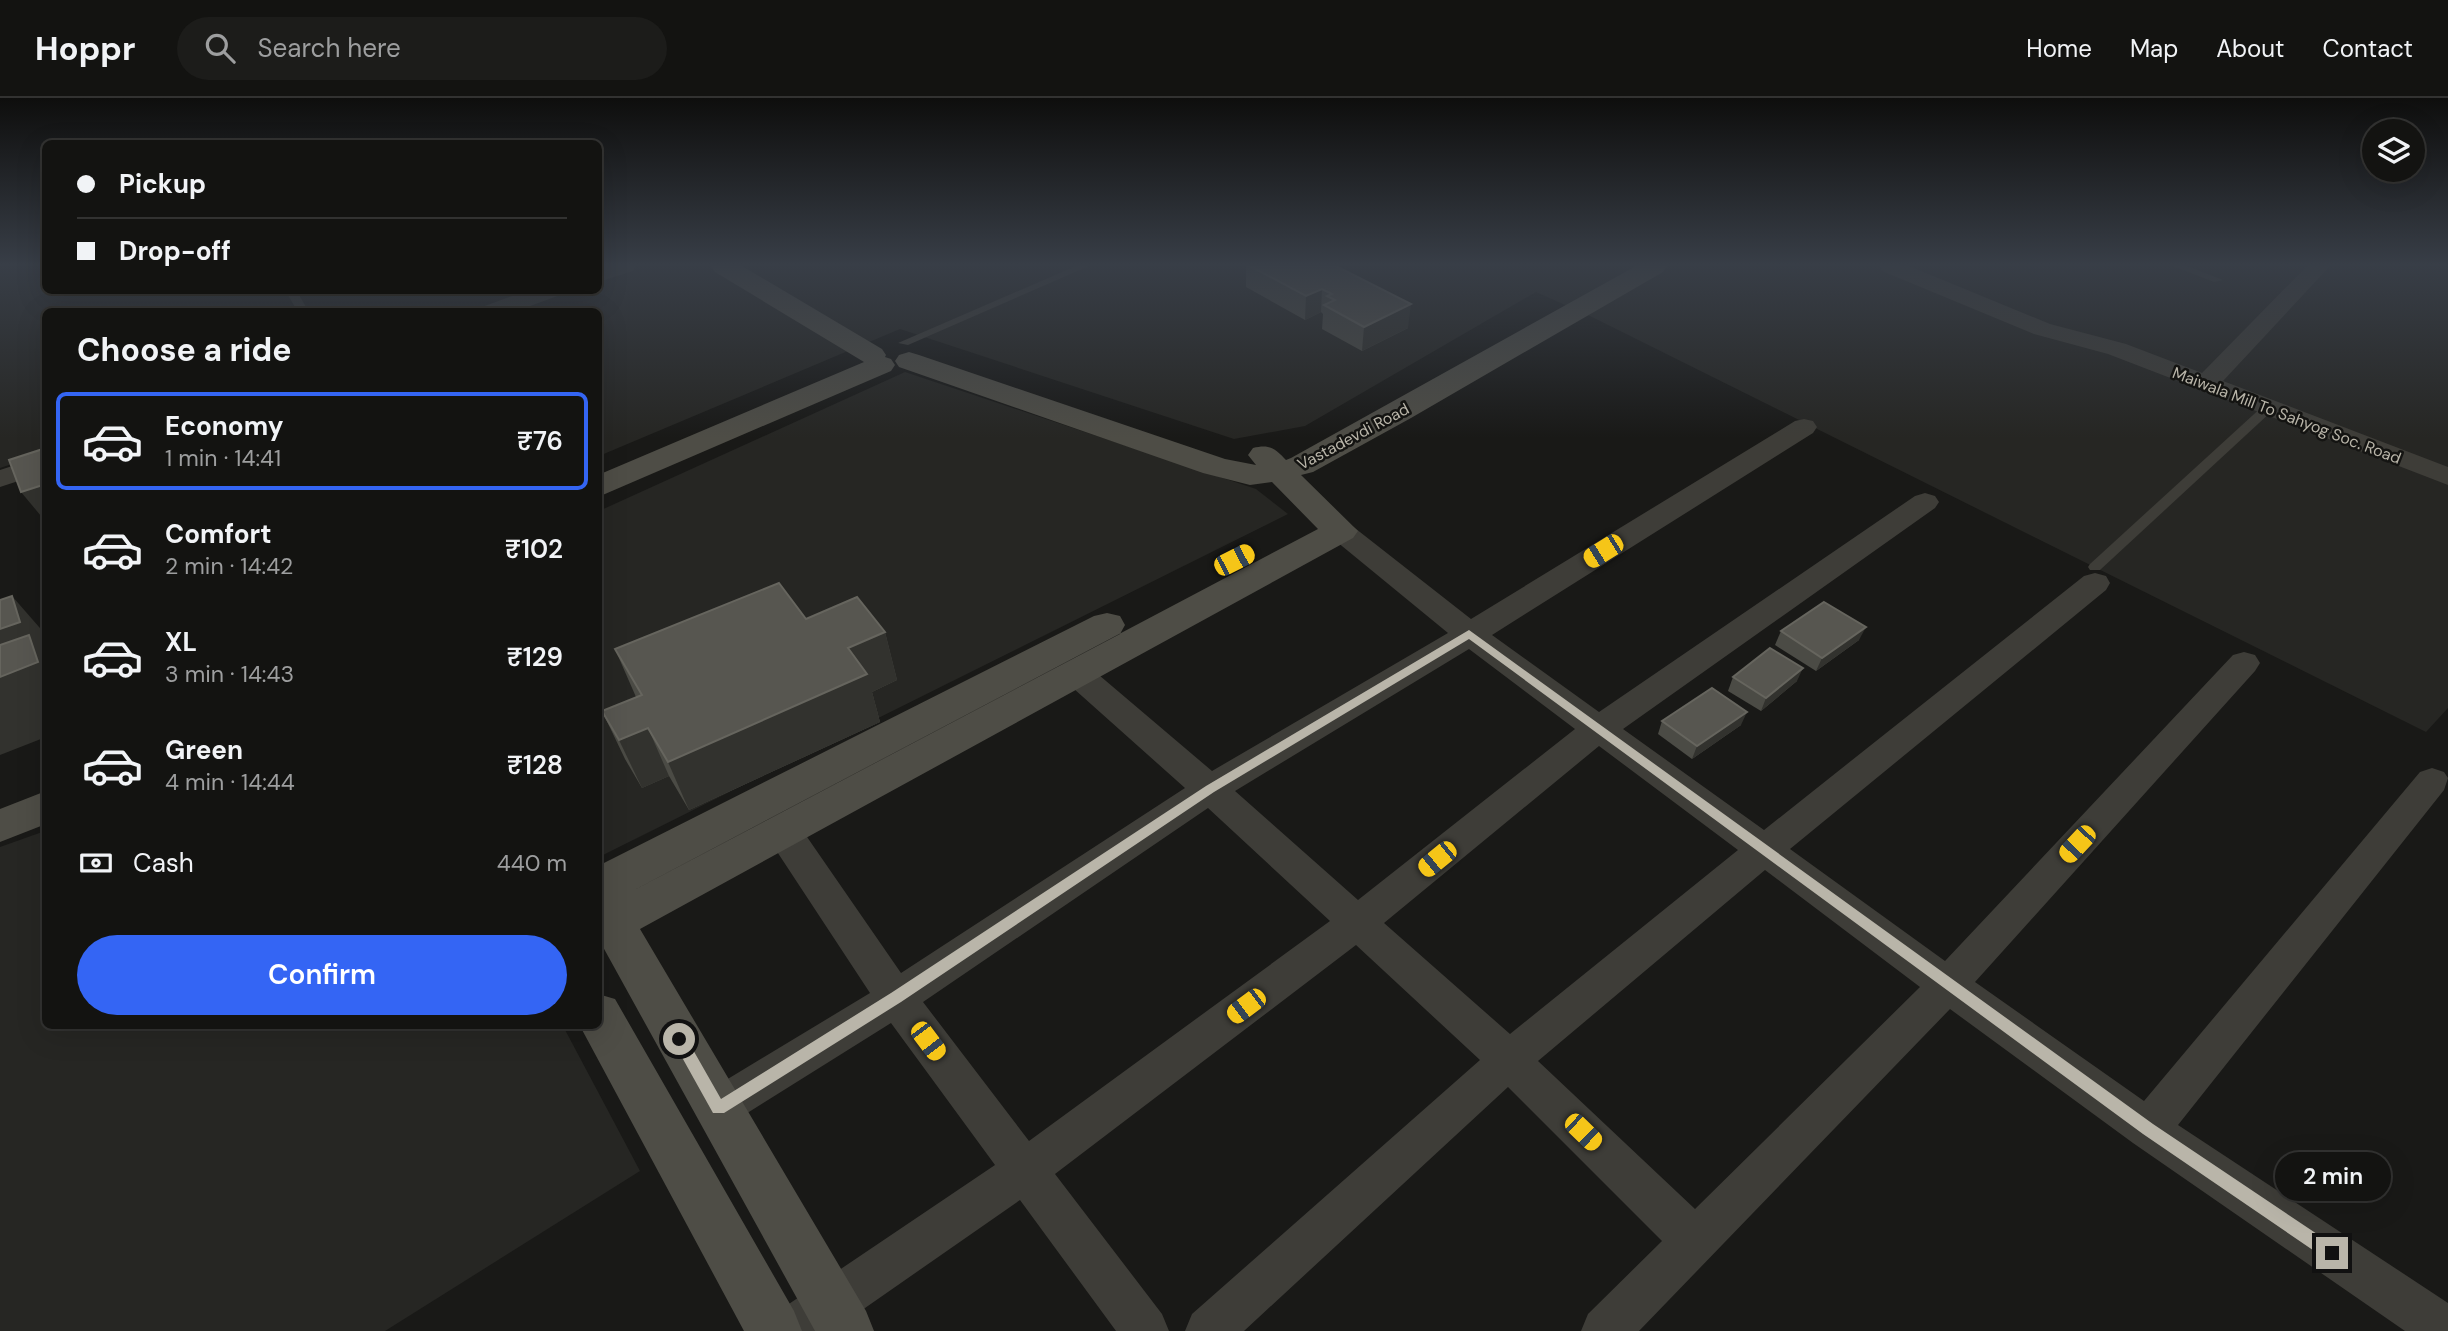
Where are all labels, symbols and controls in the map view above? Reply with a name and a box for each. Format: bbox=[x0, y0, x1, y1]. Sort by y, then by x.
search box bbox=[177, 17, 667, 80]
text: Hoppr bbox=[35, 27, 135, 70]
icon: search bbox=[201, 29, 239, 67]
text: Search here bbox=[257, 31, 401, 65]
text: Home bbox=[2026, 33, 2092, 64]
text: Map bbox=[2130, 33, 2178, 64]
text: About bbox=[2216, 33, 2285, 64]
text: Contact bbox=[2323, 33, 2413, 64]
map controls bbox=[2362, 119, 2425, 182]
button: layers bbox=[2362, 119, 2425, 182]
text: Pickup bbox=[119, 167, 206, 201]
text: Drop-off bbox=[119, 234, 231, 268]
text: Choose a ride bbox=[77, 329, 292, 371]
street label: Maiwala Mill To Sahyog Soc. Road bbox=[2170, 362, 2404, 469]
street label: Vastadevdi Road bbox=[1294, 398, 1413, 475]
text: Economy bbox=[165, 409, 283, 443]
icon: car bbox=[81, 410, 144, 473]
text: ₹76 bbox=[517, 424, 563, 458]
text: 1 min · 14:41 bbox=[165, 443, 281, 473]
text: Comfort bbox=[165, 517, 271, 551]
icon: car bbox=[81, 518, 144, 581]
car bbox=[1580, 531, 1627, 571]
text: ₹102 bbox=[505, 532, 563, 566]
car bbox=[1211, 541, 1258, 579]
text: 2 min · 14:42 bbox=[165, 551, 293, 581]
text: XL bbox=[165, 625, 197, 659]
icon: car bbox=[81, 626, 144, 689]
text: ₹129 bbox=[506, 640, 563, 674]
text: 3 min · 14:43 bbox=[165, 659, 294, 689]
text: Green bbox=[165, 733, 243, 767]
icon: car bbox=[81, 734, 144, 797]
text: ₹128 bbox=[507, 748, 563, 782]
text: 4 min · 14:44 bbox=[165, 767, 295, 797]
car bbox=[2055, 821, 2100, 867]
car bbox=[1415, 838, 1460, 880]
icon: cash bbox=[77, 844, 115, 882]
text: Cash bbox=[133, 846, 194, 880]
text: 440 m bbox=[497, 848, 567, 878]
button: Confirm bbox=[77, 935, 567, 1015]
car bbox=[1223, 985, 1270, 1027]
car bbox=[907, 1018, 950, 1064]
route start bbox=[663, 1023, 695, 1055]
car bbox=[1561, 1110, 1606, 1154]
callout: 2 min bbox=[2274, 1152, 2390, 1200]
text: 2 min bbox=[2303, 1161, 2363, 1191]
route end bbox=[2316, 1237, 2348, 1269]

